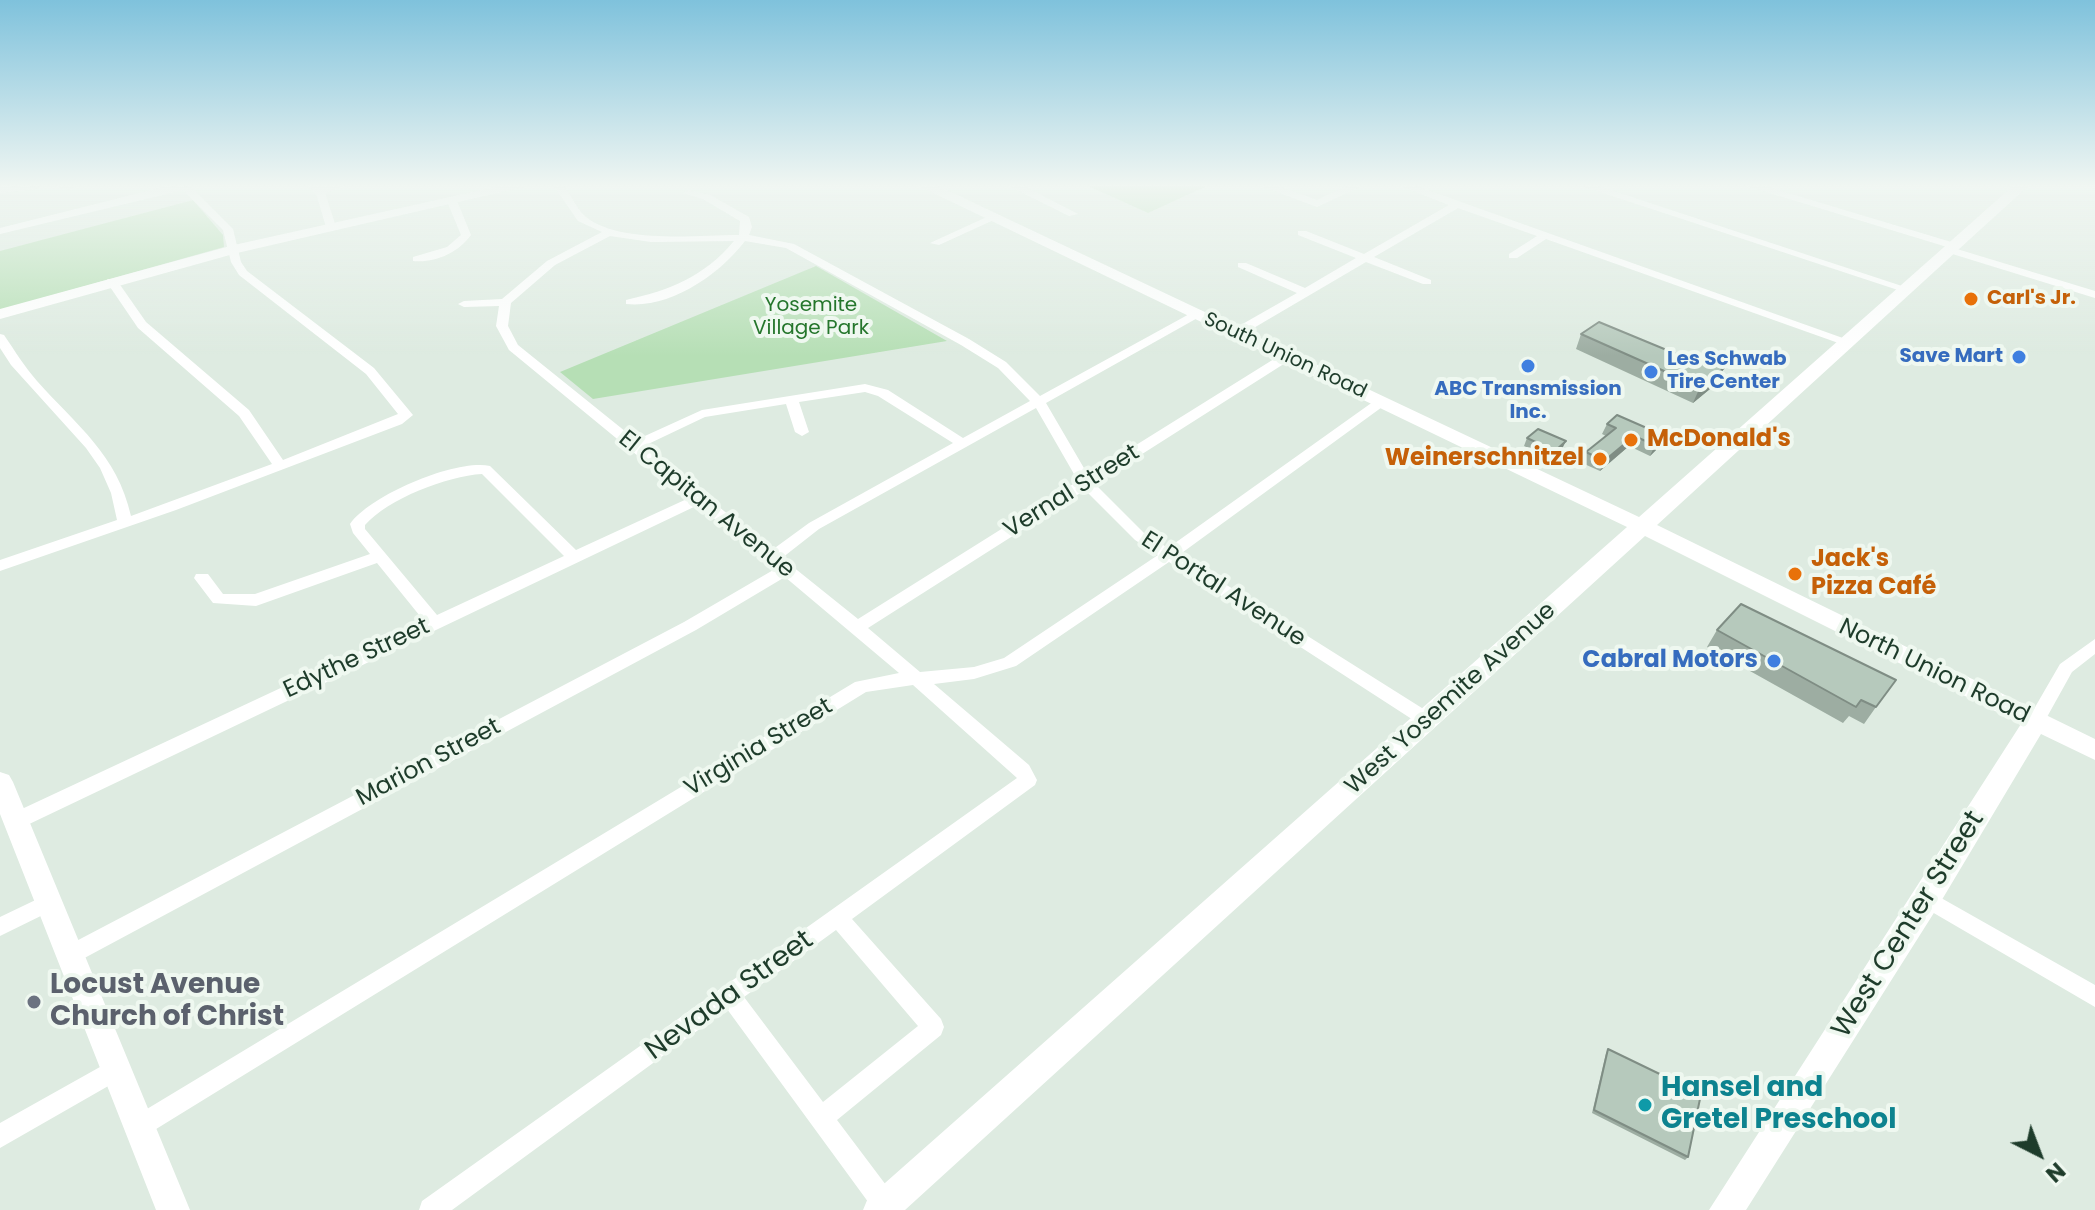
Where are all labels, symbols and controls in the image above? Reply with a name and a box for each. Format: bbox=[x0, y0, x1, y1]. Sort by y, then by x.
place label: Carl's Jr. bbox=[1987, 287, 2076, 311]
marker: Carl's Jr. bbox=[1962, 290, 1980, 308]
park label: Yosemite Village Park bbox=[753, 294, 869, 341]
street label: South Union Road bbox=[1200, 308, 1370, 404]
place label: Save Mart bbox=[1899, 345, 2003, 369]
place label: Les Schwab Tire Center bbox=[1667, 348, 1787, 395]
marker: Save Mart bbox=[2010, 348, 2028, 366]
marker: ABC Transmission Inc. bbox=[1519, 357, 1537, 375]
marker: Les Schwab Tire Center bbox=[1642, 363, 1660, 381]
place label: ABC Transmission Inc. bbox=[1434, 378, 1622, 425]
street label: El Capitan Avenue bbox=[612, 425, 800, 585]
place label: McDonald's bbox=[1647, 426, 1791, 454]
marker: McDonald's bbox=[1622, 431, 1640, 449]
street label: Vernal Street bbox=[999, 439, 1145, 545]
place label: Weinerschnitzel bbox=[1385, 445, 1584, 473]
marker: Weinerschnitzel bbox=[1591, 450, 1609, 468]
street label: El Portal Avenue bbox=[1135, 526, 1311, 654]
place label: Jack's Pizza Café bbox=[1811, 546, 1936, 602]
marker: Jack's Pizza Café bbox=[1786, 565, 1804, 583]
street label: West Yosemite Avenue bbox=[1340, 597, 1562, 801]
street label: Edythe Street bbox=[279, 613, 435, 705]
street label: North Union Road bbox=[1834, 613, 2034, 731]
place label: Cabral Motors bbox=[1582, 647, 1758, 675]
marker: Cabral Motors bbox=[1765, 652, 1783, 670]
street label: Virginia Street bbox=[680, 693, 838, 803]
street label: Marion Street bbox=[352, 713, 506, 813]
street label: West Center Street bbox=[1826, 805, 1992, 1045]
street label: Nevada Street bbox=[640, 924, 820, 1068]
place label: Locust Avenue Church of Christ bbox=[50, 969, 284, 1035]
marker: Locust Avenue Church of Christ bbox=[25, 993, 43, 1011]
place label: Hansel and Gretel Preschool bbox=[1661, 1072, 1896, 1138]
marker: Hansel and Gretel Preschool bbox=[1636, 1096, 1654, 1114]
north arrow bbox=[1999, 1114, 2079, 1194]
text: N bbox=[2039, 1155, 2072, 1189]

